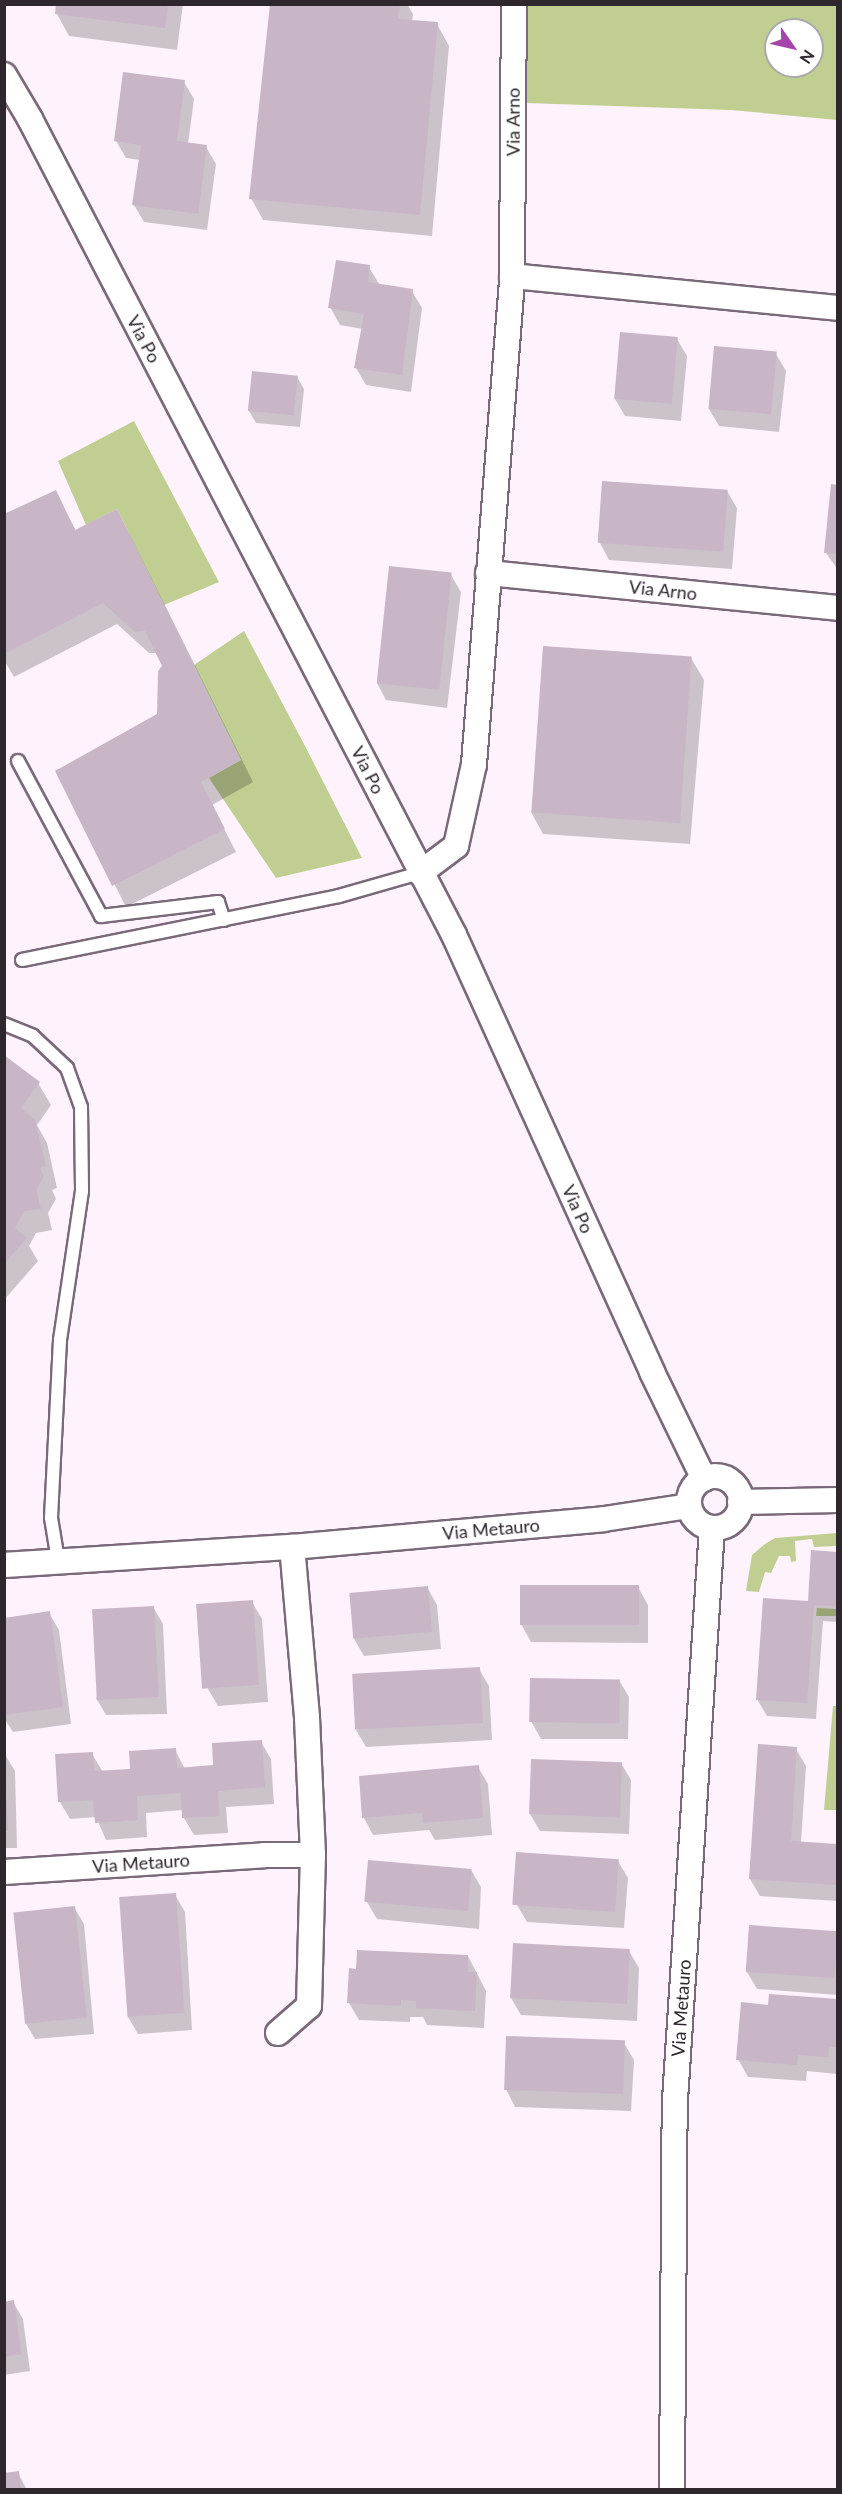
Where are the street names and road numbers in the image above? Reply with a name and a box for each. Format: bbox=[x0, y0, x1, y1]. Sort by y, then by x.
street label: Via Arno bbox=[502, 87, 524, 157]
street label: Via Po bbox=[123, 312, 165, 366]
street label: Via Arno bbox=[628, 576, 698, 604]
street label: Via Po bbox=[347, 743, 389, 797]
street label: Via Po bbox=[558, 1181, 598, 1237]
street label: Via Metauro bbox=[441, 1514, 541, 1544]
street label: Via Metauro bbox=[91, 1849, 191, 1877]
street label: Via Metauro bbox=[667, 1958, 695, 2058]

